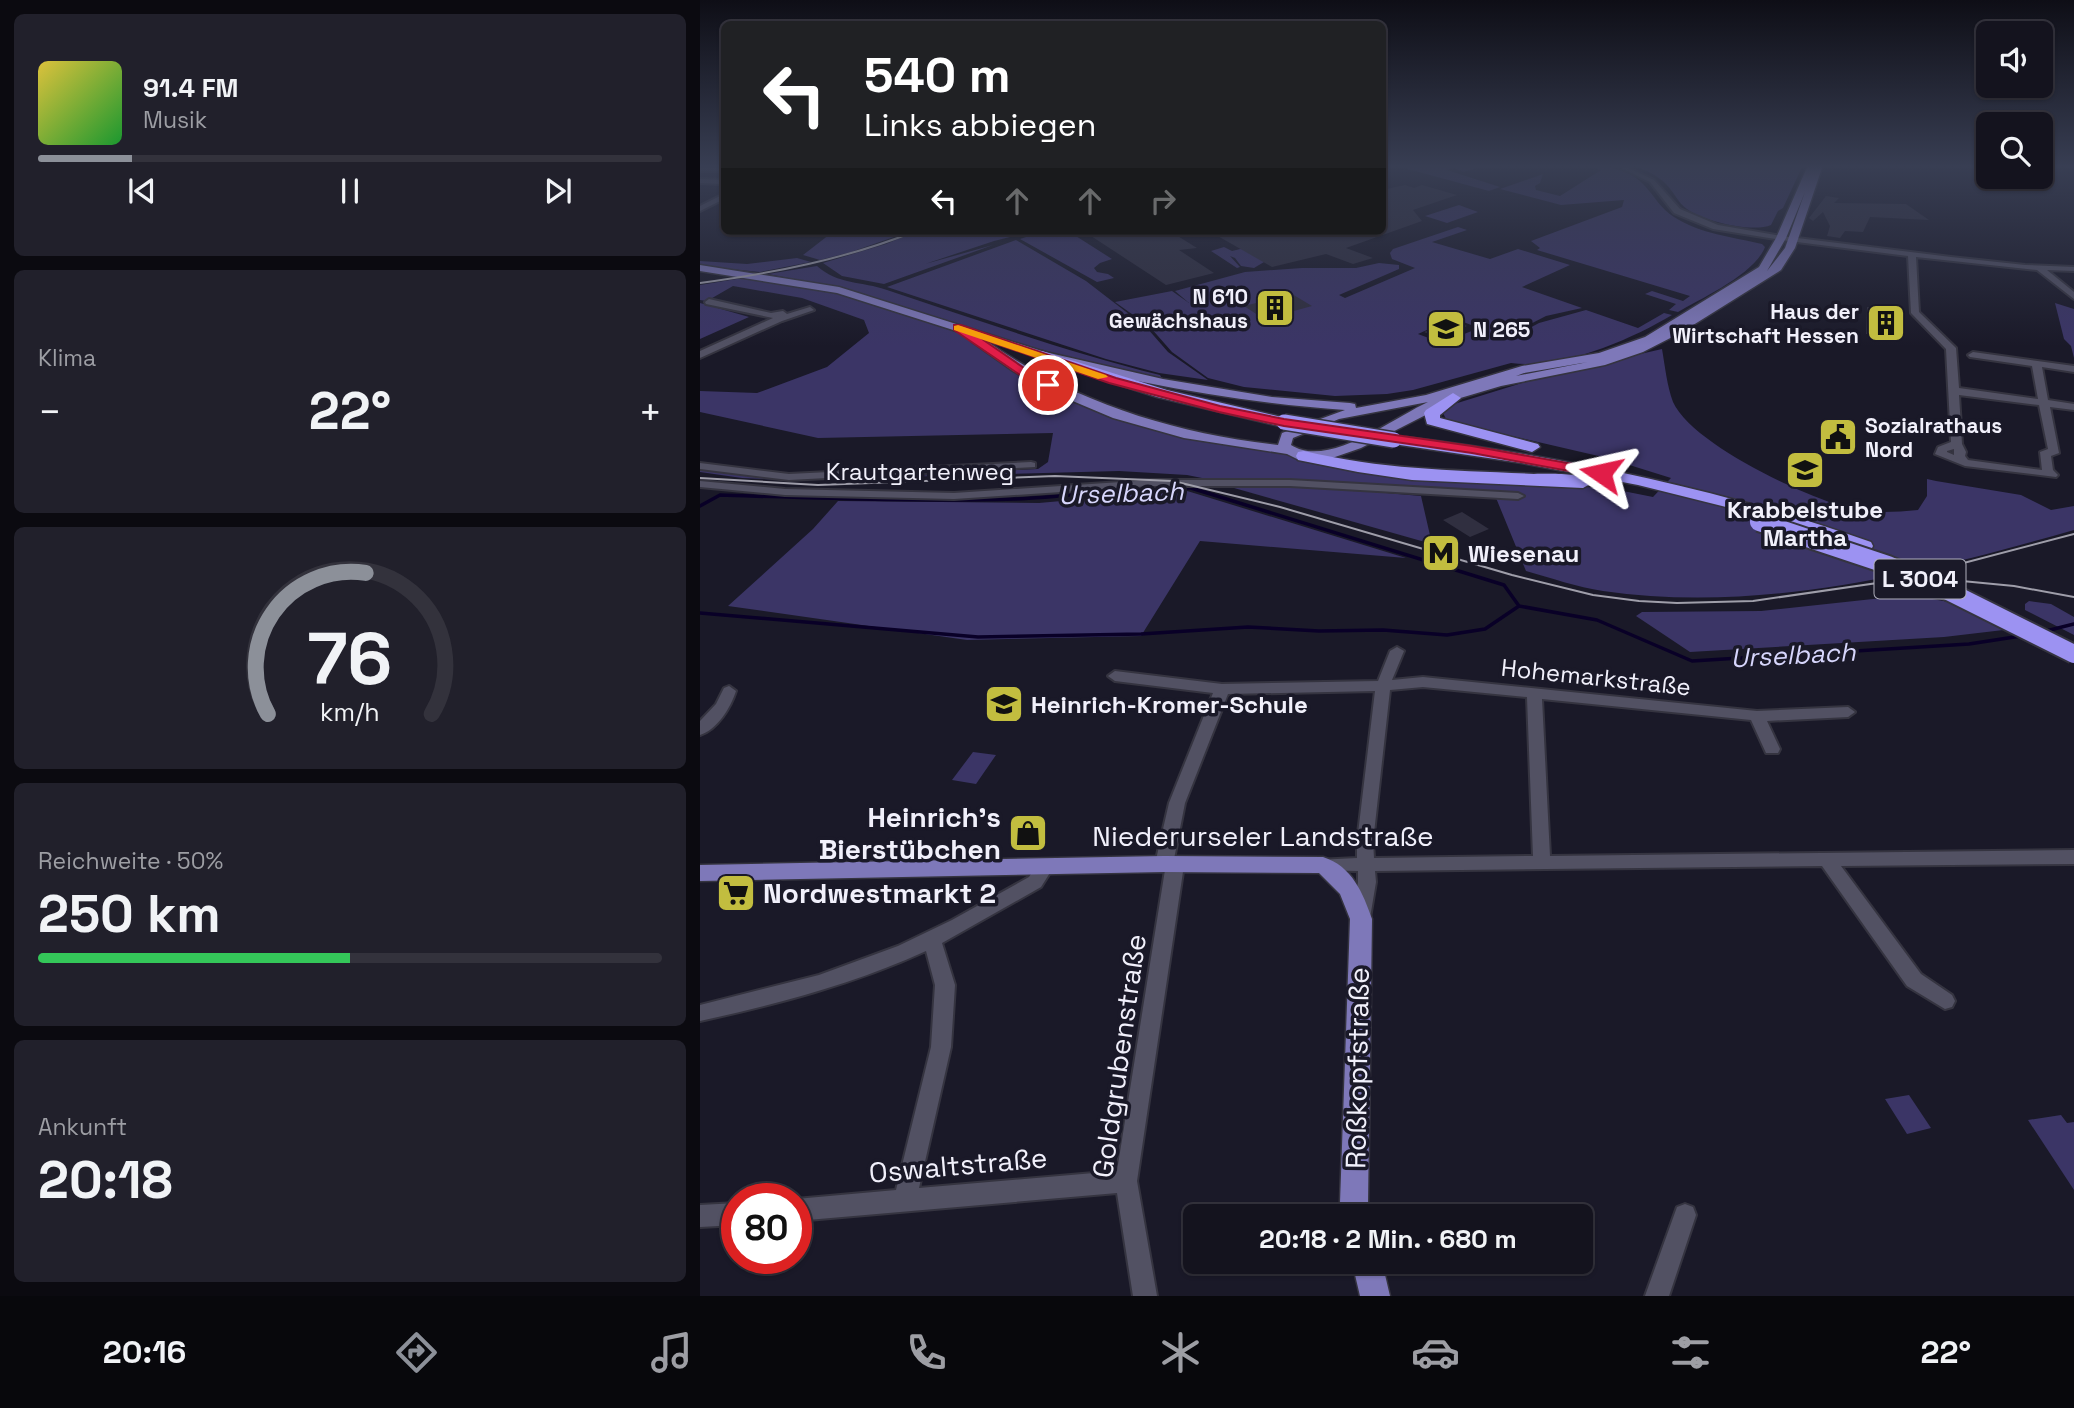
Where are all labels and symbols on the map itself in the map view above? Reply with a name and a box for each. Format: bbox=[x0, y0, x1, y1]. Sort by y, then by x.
place label: N 610 Gewächshaus bbox=[1109, 283, 1248, 334]
building icon: N 610 Gewächshaus bbox=[1254, 287, 1296, 329]
place label: Haus der Wirtschaft Hessen bbox=[1672, 298, 1859, 349]
building icon: Haus der Wirtschaft Hessen bbox=[1865, 302, 1907, 344]
school or university icon: N 265 bbox=[1425, 308, 1467, 350]
place label: N 265 bbox=[1473, 316, 1530, 343]
pin bbox=[1018, 355, 1078, 415]
place label: Sozialrathaus Nord bbox=[1865, 412, 2002, 463]
public building icon: Sozialrathaus Nord bbox=[1817, 416, 1859, 458]
position arrow bbox=[1564, 436, 1638, 510]
school or university icon: Krabbelstube Martha bbox=[1784, 449, 1826, 491]
street label: Krautgartenweg bbox=[826, 456, 1014, 487]
water label: Urselbach bbox=[1058, 474, 1185, 512]
place label: Krabbelstube Martha bbox=[1727, 494, 1883, 553]
metro station icon: Wiesenau bbox=[1420, 532, 1462, 574]
place label: Wiesenau bbox=[1468, 538, 1579, 569]
road number: L 3004 bbox=[1874, 559, 1966, 598]
water label: Urselbach bbox=[1730, 635, 1857, 675]
street label: Hohemarkstraße bbox=[1500, 652, 1692, 702]
school or university icon: Heinrich-Kromer-Schule bbox=[983, 683, 1025, 725]
place label: Heinrich-Kromer-Schule bbox=[1031, 689, 1308, 720]
place label: Heinrich's Bierstübchen bbox=[819, 799, 1001, 867]
shop icon: Heinrich's Bierstübchen bbox=[1007, 812, 1049, 854]
street label: Niederurseler Landstraße bbox=[1092, 818, 1434, 854]
supermarket icon: Nordwestmarkt 2 bbox=[715, 872, 757, 914]
place label: Nordwestmarkt 2 bbox=[763, 875, 996, 911]
street label: Goldgrubenstraße bbox=[1084, 932, 1154, 1180]
street label: Roßkopfstraße bbox=[1337, 967, 1377, 1169]
street label: Oswaltstraße bbox=[867, 1139, 1049, 1191]
speed limit sign: 80 bbox=[721, 1183, 812, 1274]

